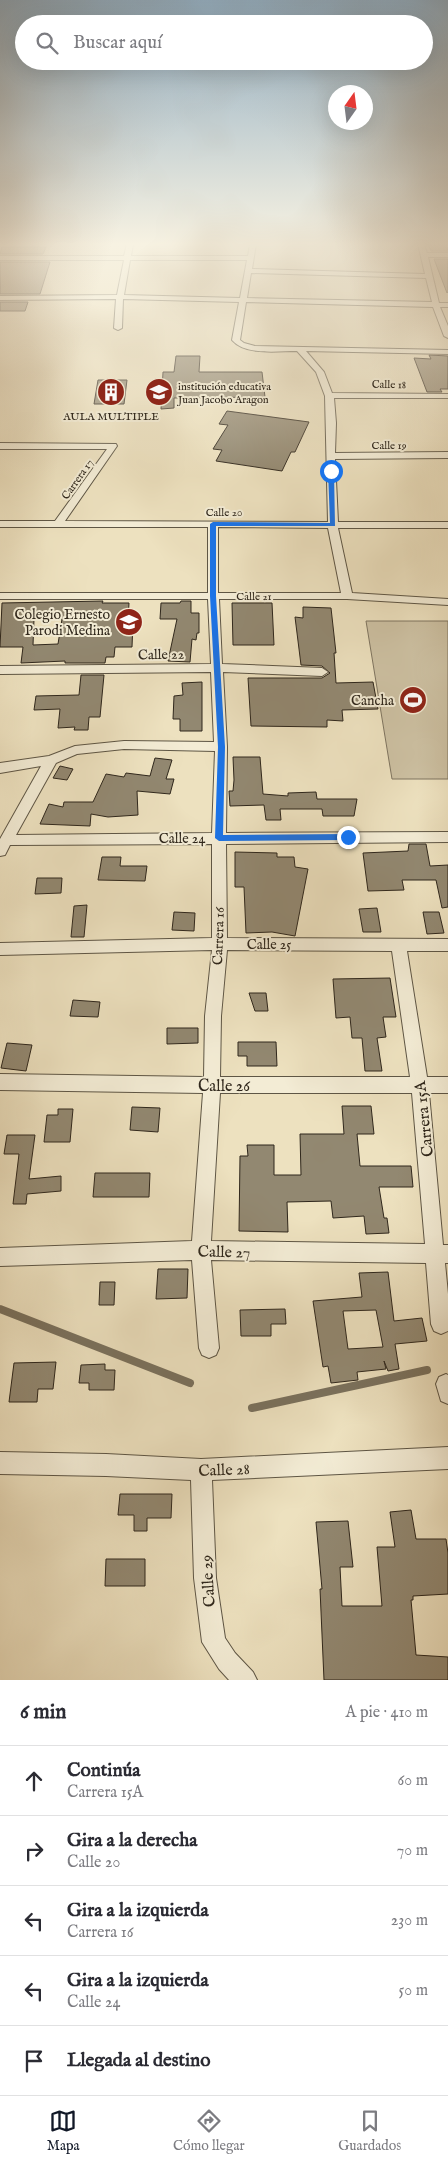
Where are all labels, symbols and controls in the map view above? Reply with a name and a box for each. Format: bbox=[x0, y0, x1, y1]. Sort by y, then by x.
search box bbox=[15, 15, 433, 70]
icon: search bbox=[33, 29, 61, 57]
text: Buscar aquí bbox=[73, 31, 162, 55]
north arrow bbox=[328, 85, 373, 130]
building icon: AULA MULTIPLE bbox=[96, 377, 126, 407]
school or university icon: institución educativa Juan Jacobo Aragon bbox=[144, 377, 174, 407]
street label: Calle 18 bbox=[372, 378, 406, 392]
place label: institución educativa Juan Jacobo Aragon bbox=[176, 380, 271, 407]
place label: AULA MULTIPLE bbox=[62, 410, 159, 424]
street label: Calle 19 bbox=[372, 439, 407, 453]
street label: Carrera 17 bbox=[59, 457, 97, 503]
route start bbox=[320, 460, 343, 483]
street label: Calle 20 bbox=[206, 506, 242, 520]
street label: Calle 21 bbox=[236, 590, 272, 604]
place label: Colegio Ernesto Parodi Medina bbox=[14, 606, 111, 640]
school or university icon: Colegio Ernesto Parodi Medina bbox=[114, 607, 144, 637]
street label: Calle 22 bbox=[138, 646, 185, 664]
sports icon: Cancha bbox=[398, 685, 428, 715]
place label: Cancha bbox=[351, 692, 395, 710]
route end bbox=[337, 826, 360, 849]
street label: Calle 24 bbox=[159, 830, 205, 848]
street label: Carrera 16 bbox=[209, 906, 229, 965]
street label: Calle 25 bbox=[247, 936, 291, 954]
street label: Calle 26 bbox=[198, 1077, 250, 1097]
street label: Carrera 15A bbox=[411, 1079, 439, 1158]
street label: Calle 27 bbox=[197, 1243, 250, 1263]
street label: Calle 28 bbox=[198, 1460, 250, 1482]
street label: Calle 29 bbox=[197, 1554, 221, 1608]
text: 6 min bbox=[20, 1699, 66, 1726]
text: A pie · 410 m bbox=[346, 1703, 428, 1723]
text: Continúa bbox=[67, 1759, 141, 1783]
icon: ahead bbox=[20, 1767, 48, 1795]
text: 60 m bbox=[398, 1771, 428, 1791]
text: Carrera 15A bbox=[67, 1783, 143, 1803]
text: Gira a la derecha bbox=[67, 1829, 197, 1853]
icon: right bbox=[20, 1837, 48, 1865]
text: 70 m bbox=[397, 1841, 428, 1861]
text: Calle 20 bbox=[67, 1853, 120, 1873]
text: Gira a la izquierda bbox=[67, 1899, 209, 1923]
icon: left bbox=[20, 1907, 48, 1935]
text: 230 m bbox=[391, 1911, 428, 1931]
text: Carrera 16 bbox=[67, 1923, 133, 1943]
text: Gira a la izquierda bbox=[67, 1969, 209, 1993]
icon: left bbox=[20, 1977, 48, 2005]
text: 50 m bbox=[399, 1981, 428, 2001]
text: Calle 24 bbox=[67, 1993, 120, 2013]
icon: arrive bbox=[20, 2047, 48, 2075]
text: Llegada al destino bbox=[67, 2049, 210, 2073]
tab: Mapa bbox=[47, 2107, 80, 2155]
tab: Cómo llegar bbox=[173, 2107, 245, 2155]
tab: Guardados bbox=[338, 2107, 401, 2155]

